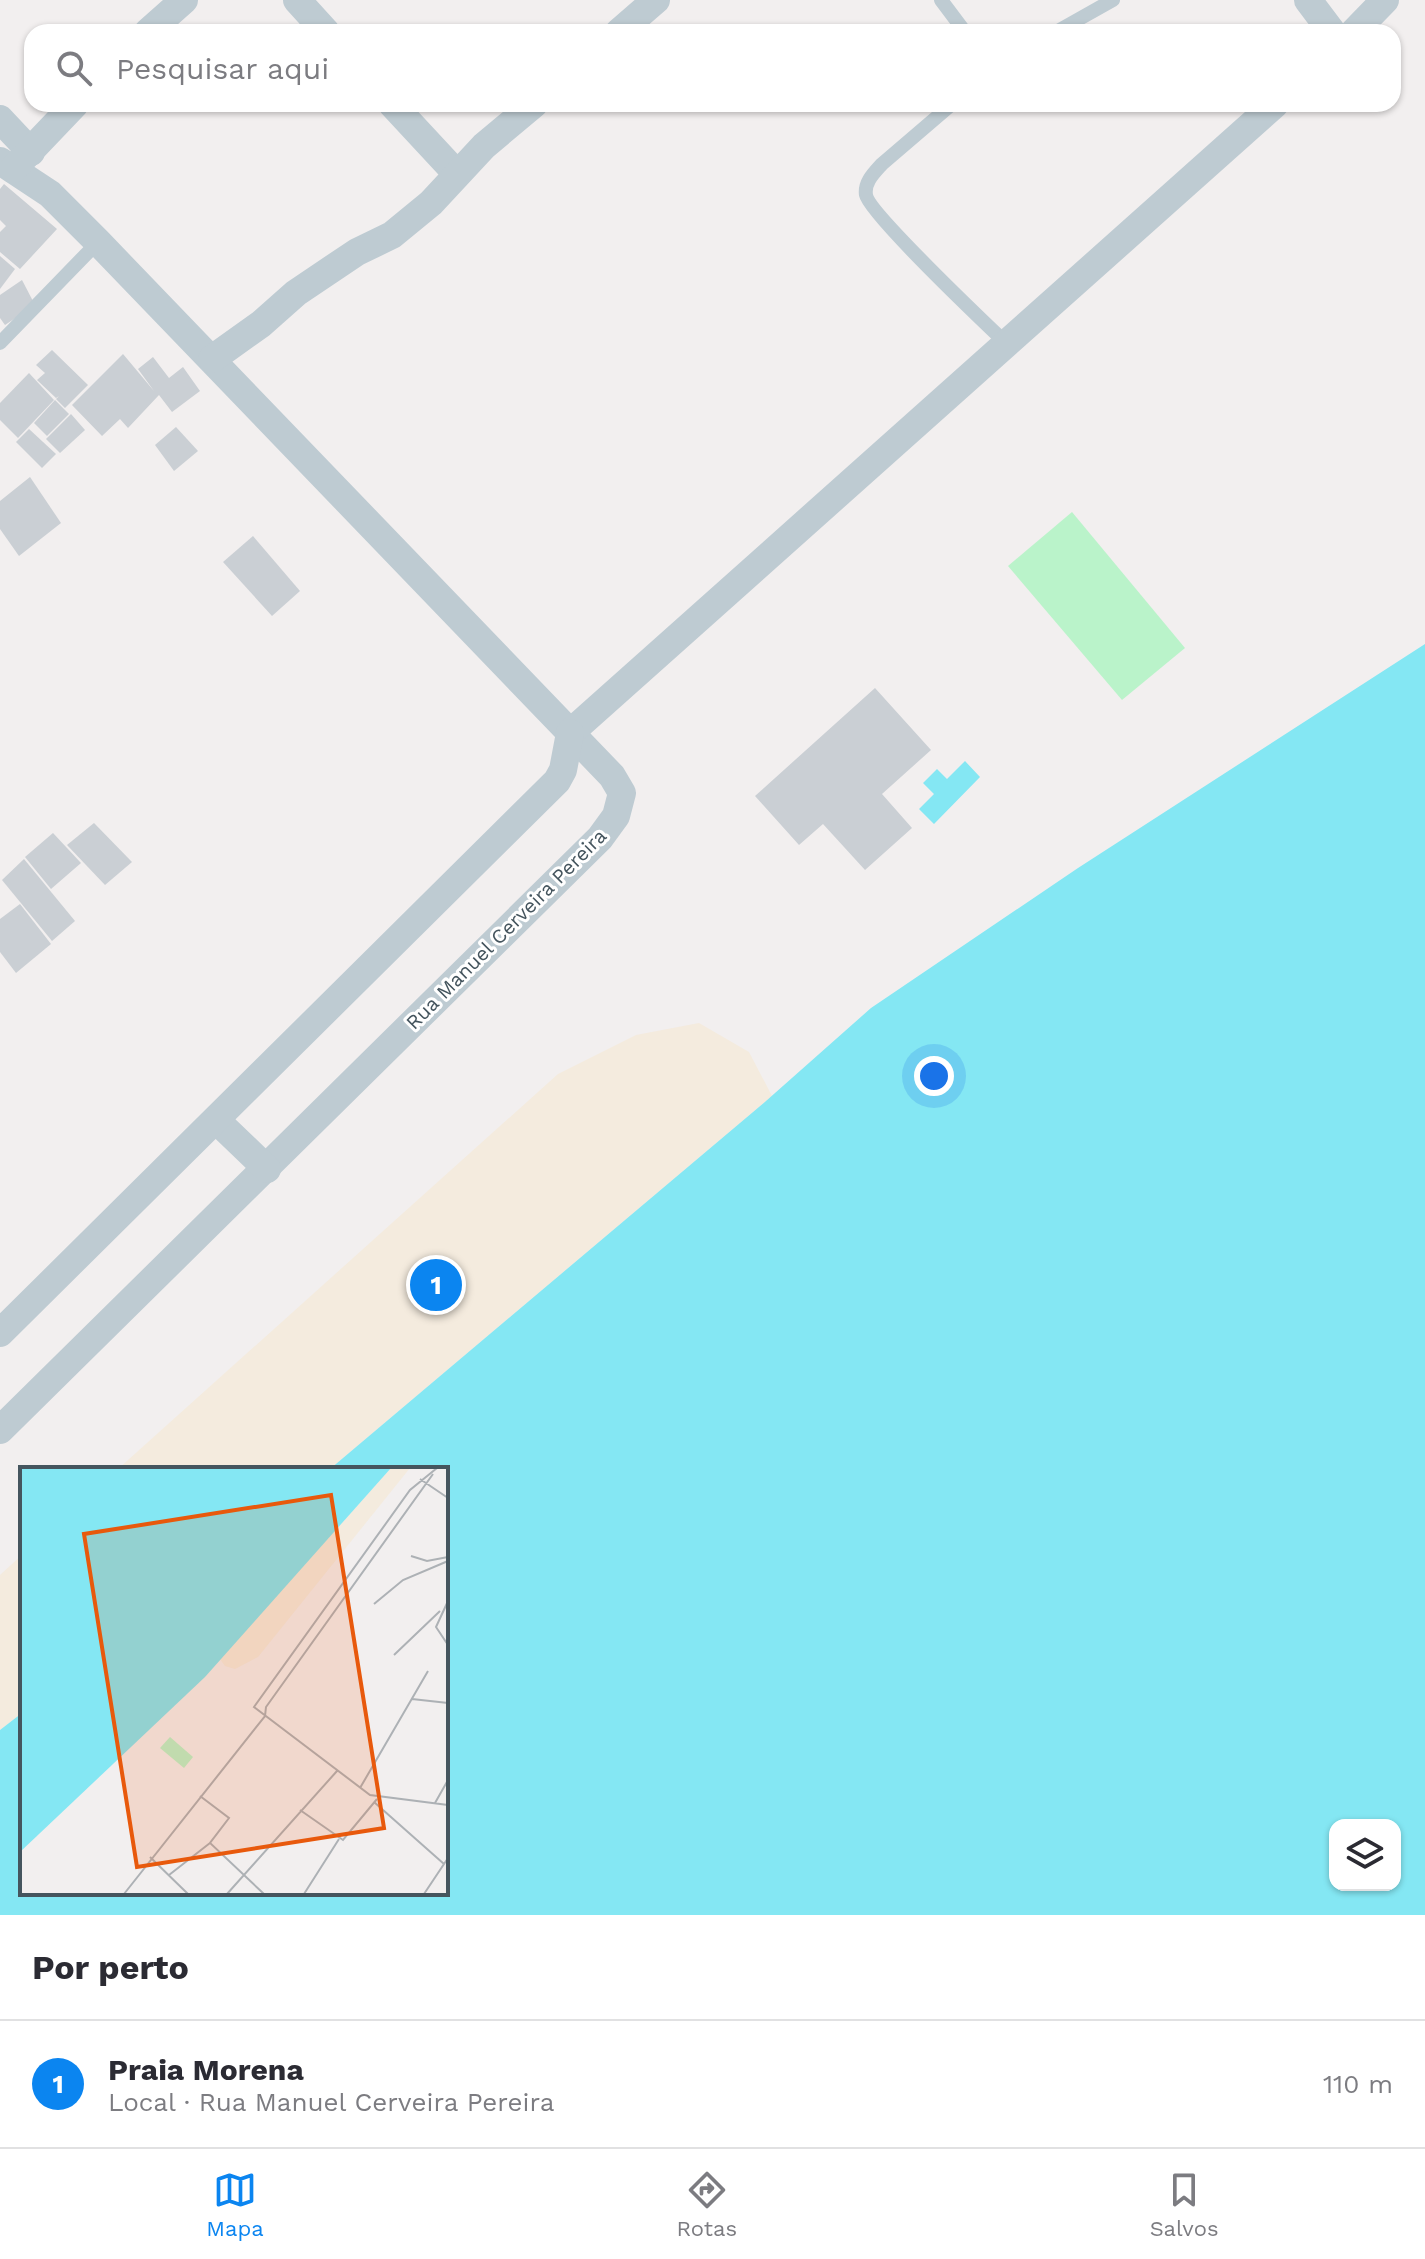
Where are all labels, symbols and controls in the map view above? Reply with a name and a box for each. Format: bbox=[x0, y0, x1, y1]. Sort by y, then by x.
search box bbox=[24, 24, 1401, 112]
icon: search bbox=[52, 46, 96, 90]
text: Pesquisar aqui bbox=[116, 51, 329, 86]
street label: Rua Manuel Cerveira Pereira bbox=[401, 824, 611, 1034]
your location bbox=[914, 1056, 954, 1096]
pin: 1 bbox=[410, 1255, 462, 1315]
inset map bbox=[20, 1467, 448, 1895]
map controls bbox=[1329, 1819, 1401, 1891]
button: layers bbox=[1329, 1819, 1401, 1891]
text: Por perto bbox=[32, 1947, 189, 1987]
text: Praia Morena bbox=[108, 2052, 304, 2087]
text: 1 bbox=[52, 2069, 64, 2099]
text: 110 m bbox=[1323, 2069, 1393, 2099]
text: Local · Rua Manuel Cerveira Pereira bbox=[108, 2087, 554, 2117]
tab: Mapa bbox=[206, 2168, 264, 2241]
tab: Rotas bbox=[676, 2168, 737, 2241]
tab: Salvos bbox=[1150, 2168, 1219, 2241]

